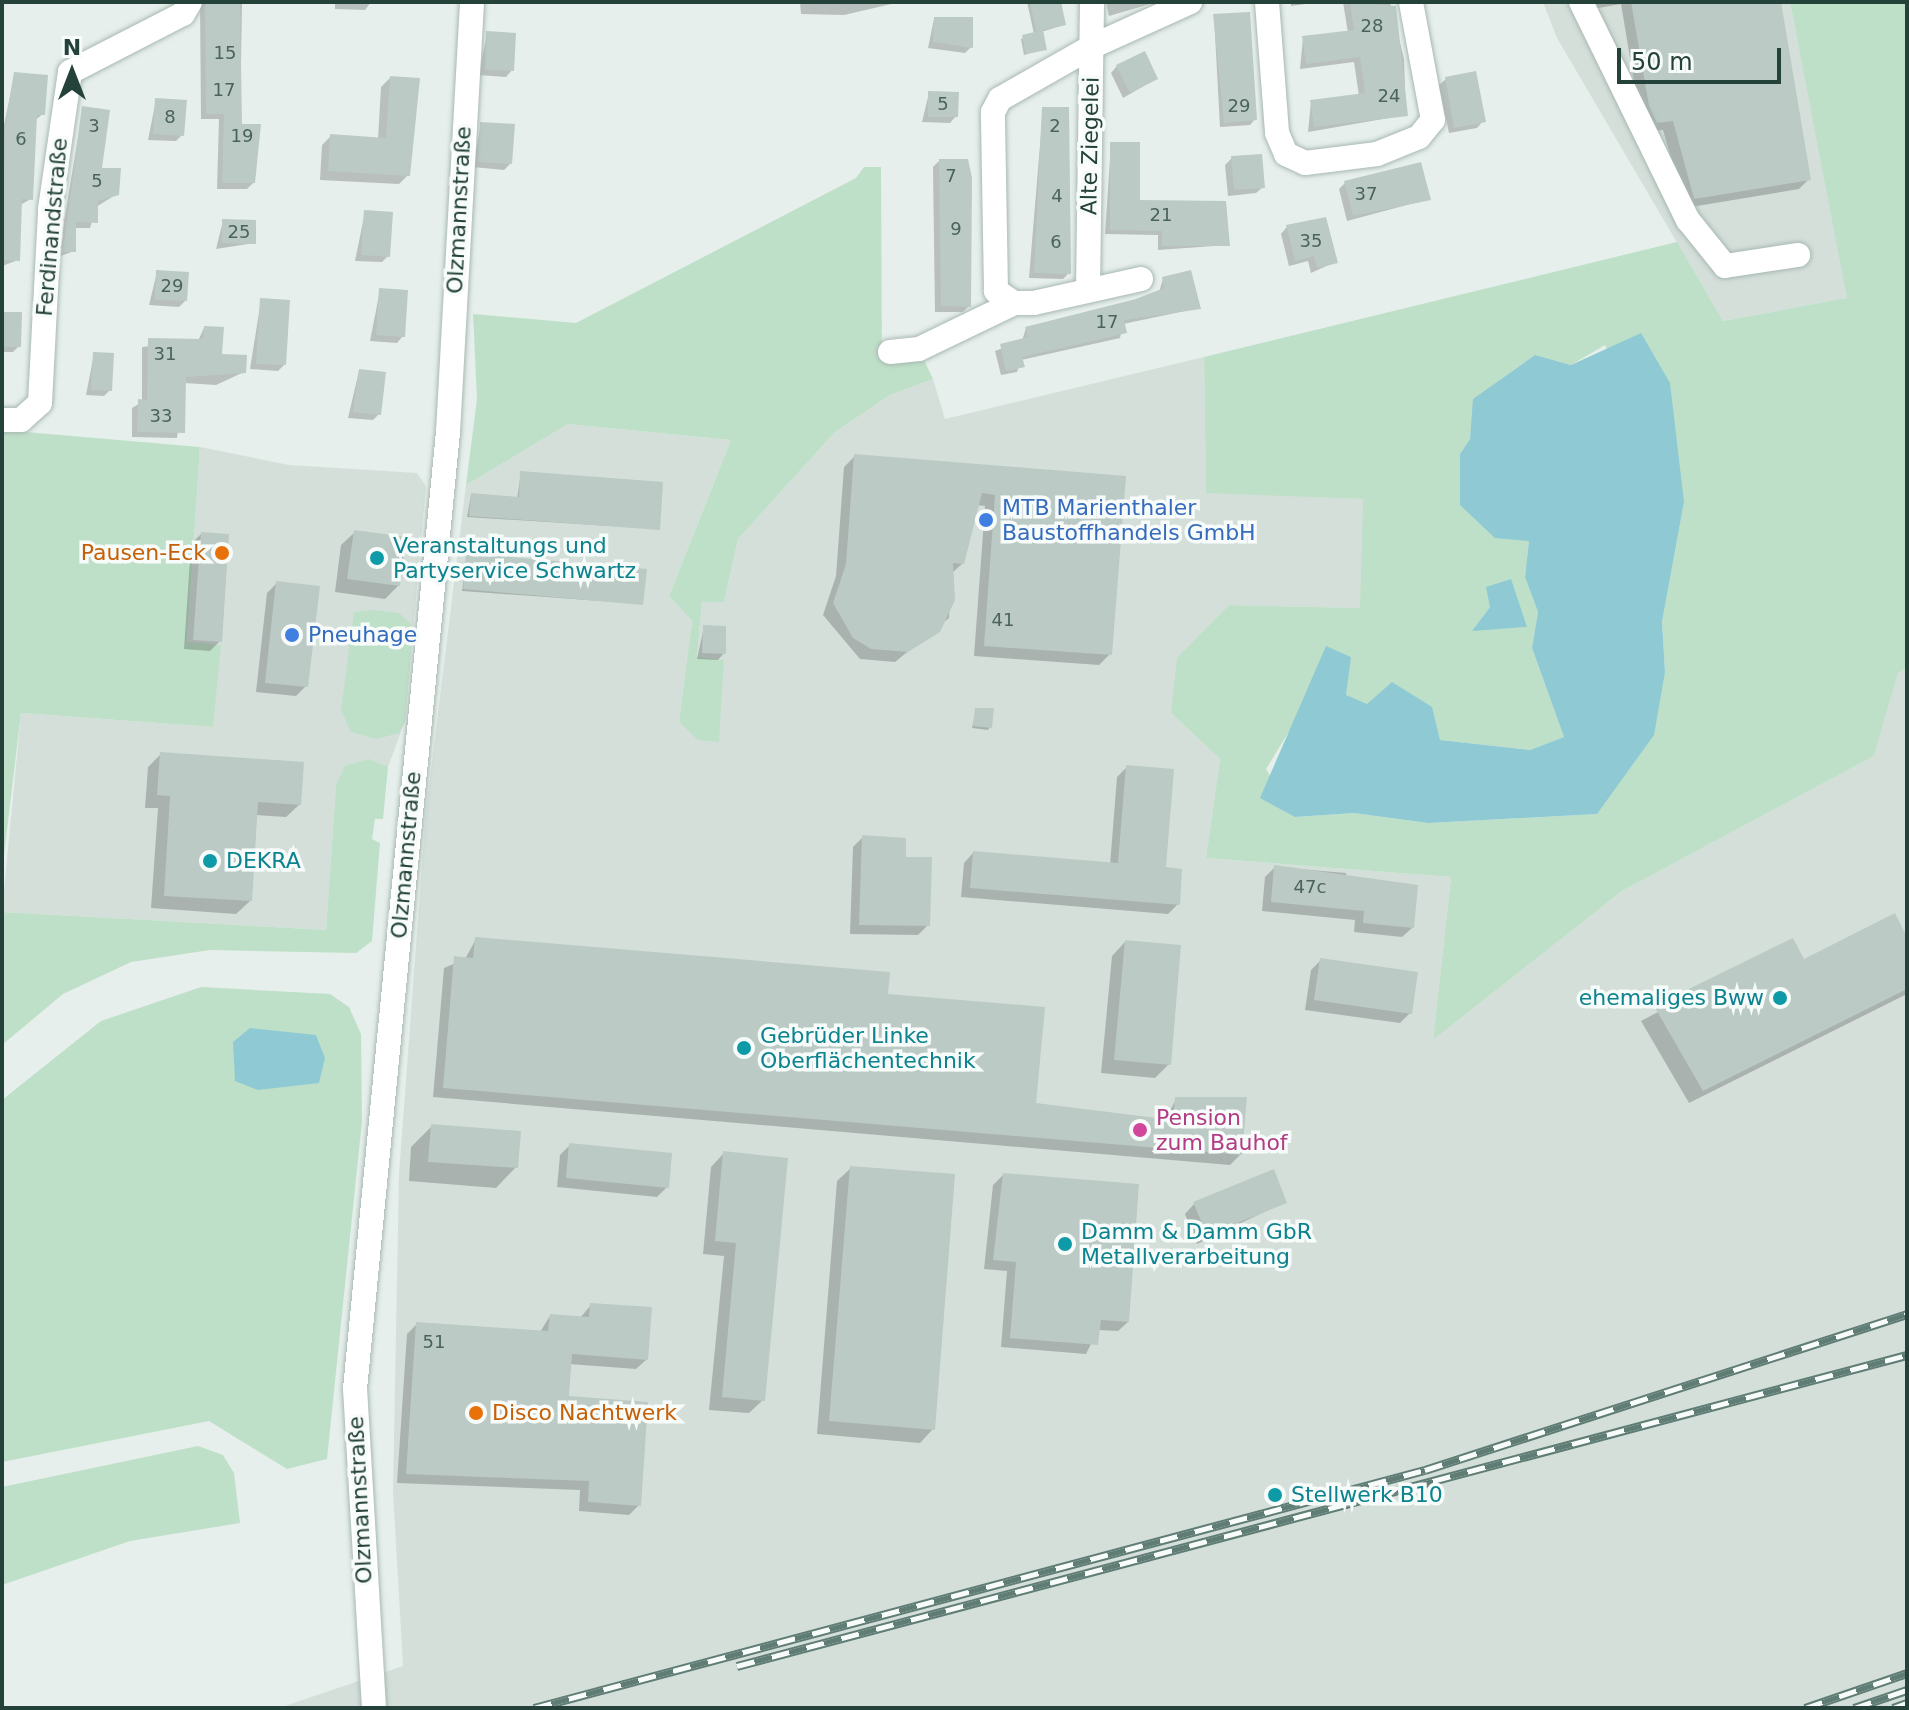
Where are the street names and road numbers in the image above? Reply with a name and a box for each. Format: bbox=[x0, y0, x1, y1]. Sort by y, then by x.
street label: Alte Ziegelei bbox=[1076, 77, 1104, 215]
street label: Olzmannstraße bbox=[441, 126, 477, 294]
street label: Ferdinandstraße bbox=[31, 137, 73, 317]
street label: Olzmannstraße bbox=[386, 770, 426, 940]
street label: Olzmannstraße bbox=[342, 1416, 378, 1584]

